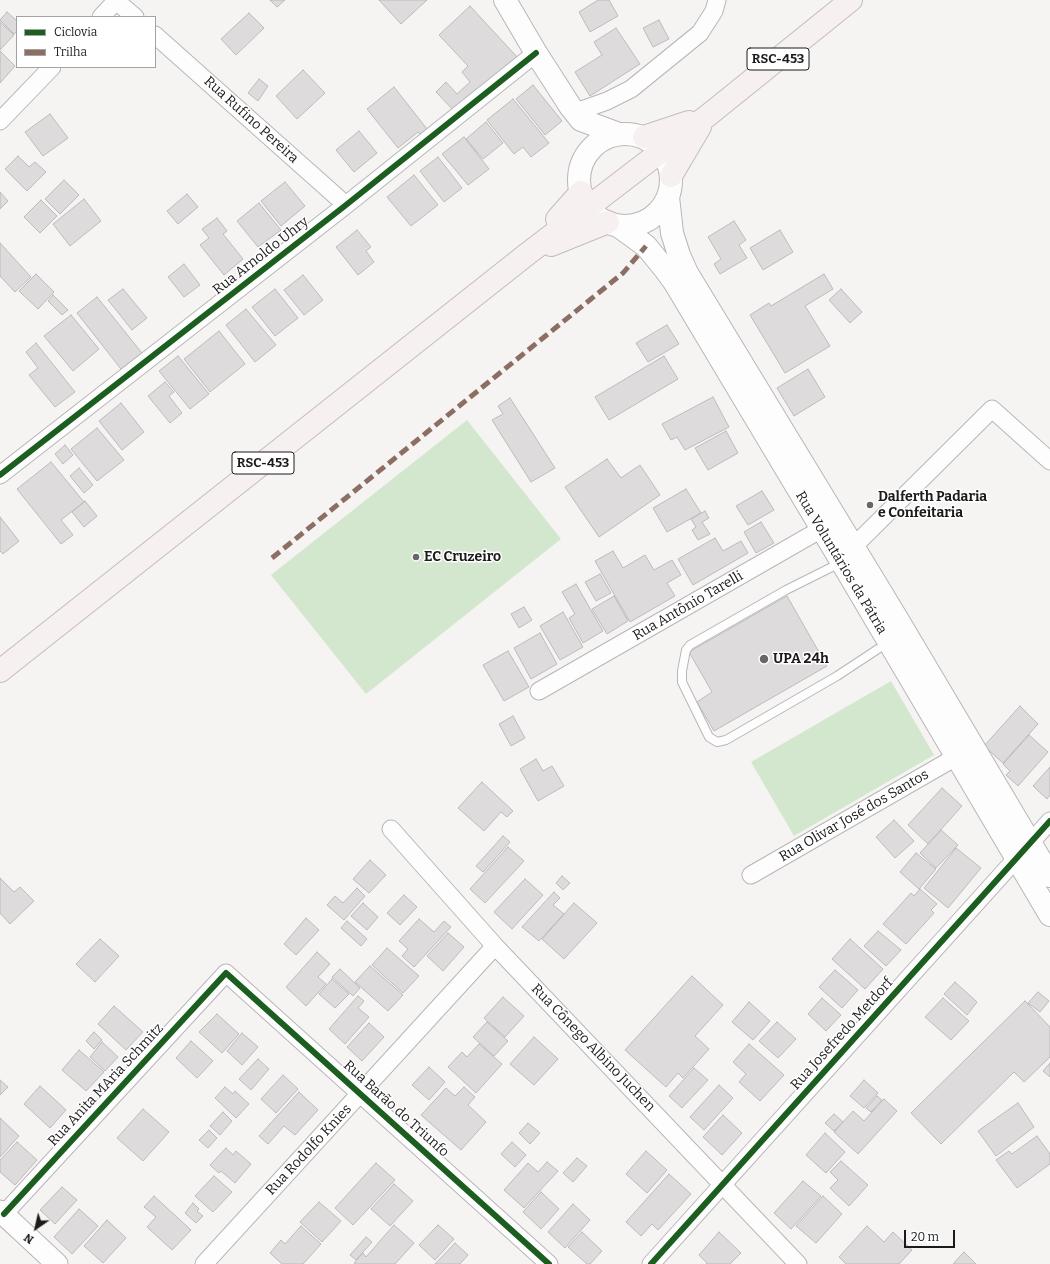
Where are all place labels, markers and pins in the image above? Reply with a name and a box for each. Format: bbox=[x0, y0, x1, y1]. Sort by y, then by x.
place label: Dalferth Padaria e Confeitaria bbox=[878, 489, 987, 522]
marker: Dalferth Padaria e Confeitaria bbox=[865, 500, 875, 510]
place label: EC Cruzeiro bbox=[424, 549, 501, 565]
marker: EC Cruzeiro bbox=[411, 552, 421, 562]
place label: UPA 24h bbox=[773, 651, 829, 667]
marker: UPA 24h bbox=[758, 653, 770, 665]

